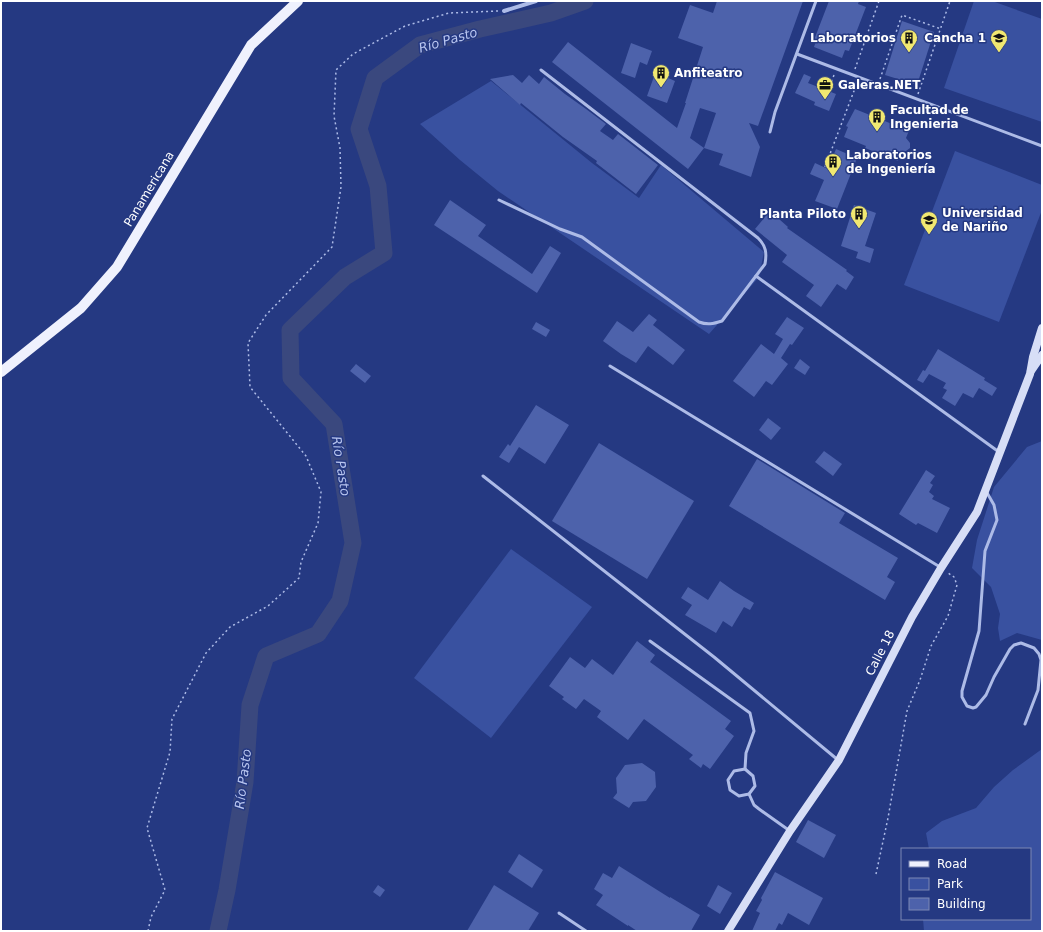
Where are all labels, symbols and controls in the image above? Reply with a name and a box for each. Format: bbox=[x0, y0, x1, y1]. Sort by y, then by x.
water label: Río Pasto bbox=[417, 24, 479, 56]
building icon: Laboratorios bbox=[899, 28, 919, 53]
school or university icon: Cancha 1 bbox=[989, 28, 1009, 53]
place label: Laboratorios bbox=[810, 31, 896, 45]
place label: Cancha 1 bbox=[924, 31, 986, 45]
building icon: Anfiteatro bbox=[651, 63, 671, 88]
place label: Anfiteatro bbox=[674, 66, 743, 80]
office icon: Galeras.NET bbox=[815, 75, 835, 100]
place label: Galeras.NET bbox=[838, 78, 921, 92]
place label: Facultad de Ingenieria bbox=[890, 103, 969, 131]
building icon: Facultad de Ingenieria bbox=[867, 107, 887, 132]
place label: Laboratorios de Ingeniería bbox=[846, 148, 936, 176]
street label: Panamericana bbox=[121, 149, 177, 229]
building icon: Laboratorios de Ingeniería bbox=[823, 152, 843, 177]
building icon: Planta Piloto bbox=[849, 204, 869, 229]
place label: Universidad de Nariño bbox=[942, 206, 1023, 234]
place label: Planta Piloto bbox=[759, 207, 846, 221]
school or university icon: Universidad de Nariño bbox=[919, 210, 939, 235]
water label: Río Pasto bbox=[329, 435, 353, 497]
street label: Calle 18 bbox=[863, 628, 897, 678]
water label: Río Pasto bbox=[232, 748, 254, 810]
legend bbox=[901, 848, 1031, 920]
text: Road bbox=[937, 857, 967, 871]
text: Park bbox=[937, 877, 963, 891]
text: Building bbox=[937, 897, 986, 911]

